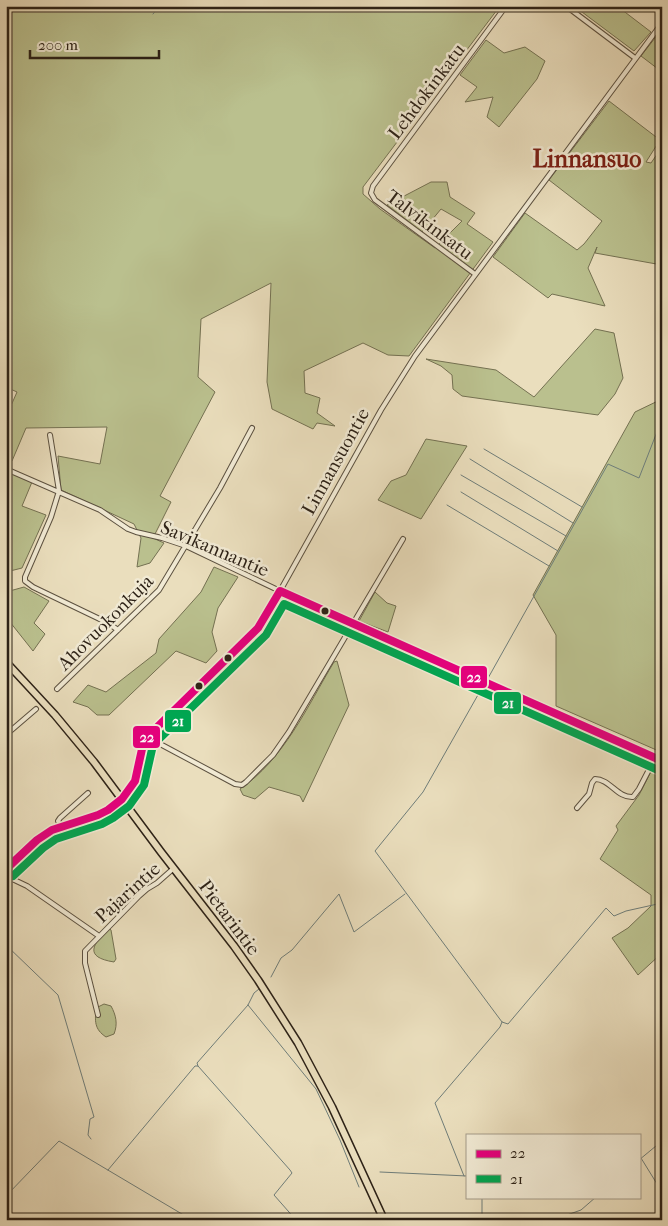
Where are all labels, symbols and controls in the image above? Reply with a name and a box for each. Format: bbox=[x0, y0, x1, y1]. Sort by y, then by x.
scale bar bbox=[30, 28, 159, 60]
text: 200 m bbox=[38, 36, 78, 54]
street label: Lehdokinkatu bbox=[384, 39, 470, 144]
district label: Linnansuo bbox=[533, 145, 641, 173]
street label: Talvikinkatu bbox=[382, 185, 477, 265]
street label: Linnansuontie bbox=[297, 404, 374, 519]
street label: Savikannantie bbox=[157, 516, 272, 582]
street label: Ahovuokonkuja bbox=[53, 570, 158, 676]
unlabelled marker bbox=[320, 606, 330, 616]
unlabelled marker bbox=[223, 653, 233, 663]
line badge: 22 bbox=[460, 665, 488, 689]
text: 22 bbox=[467, 669, 481, 686]
unlabelled marker bbox=[194, 681, 204, 691]
line badge: 21 bbox=[493, 691, 522, 715]
text: 21 bbox=[502, 695, 514, 712]
line badge: 21 bbox=[164, 709, 192, 733]
text: 21 bbox=[172, 713, 184, 730]
line badge: 22 bbox=[132, 725, 161, 749]
text: 22 bbox=[140, 729, 154, 746]
street label: Pajarintie bbox=[91, 858, 165, 928]
street label: Pietarintie bbox=[194, 876, 265, 959]
legend bbox=[466, 1134, 640, 1198]
text: 22 bbox=[510, 1144, 526, 1162]
text: 21 bbox=[510, 1170, 523, 1188]

